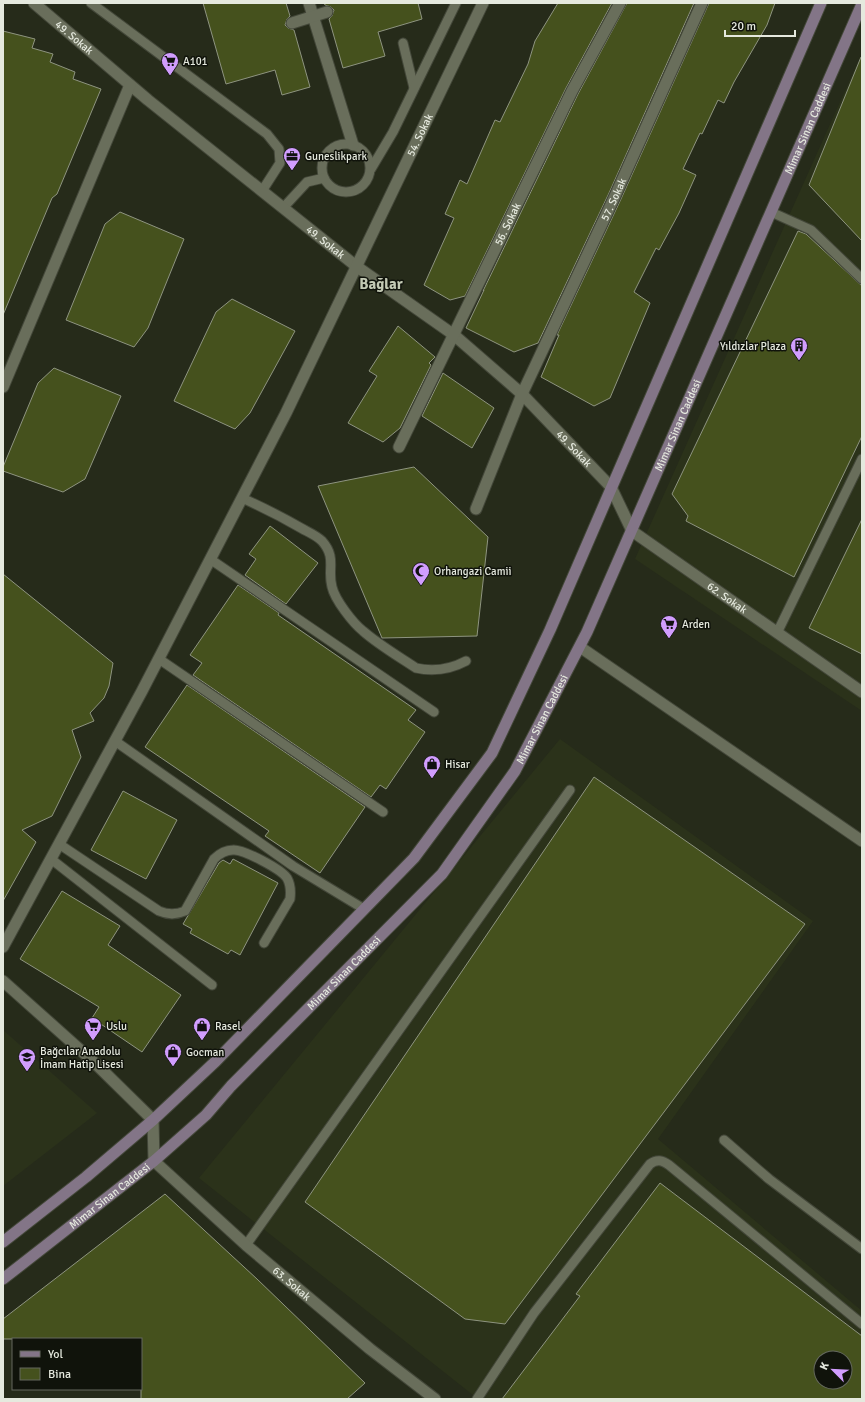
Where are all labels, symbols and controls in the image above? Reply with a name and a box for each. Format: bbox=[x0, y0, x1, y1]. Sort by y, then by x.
scale bar bbox=[725, 12, 795, 38]
street label: 49. Sokak bbox=[53, 18, 96, 57]
text: 20 m bbox=[731, 19, 756, 34]
supermarket icon: A101 bbox=[160, 51, 180, 76]
place label: A101 bbox=[183, 55, 208, 68]
street label: Mimar Sinan Caddesi bbox=[782, 80, 833, 176]
street label: 54. Sokak bbox=[404, 111, 436, 158]
office icon: Guneslikpark bbox=[282, 146, 302, 171]
place label: Guneslikpark bbox=[305, 150, 368, 163]
street label: 57. Sokak bbox=[598, 175, 629, 223]
street label: 56. Sokak bbox=[492, 200, 523, 247]
street label: 49. Sokak bbox=[304, 222, 348, 261]
district label: Bağlar bbox=[359, 275, 403, 293]
building icon: Yıldızlar Plaza bbox=[789, 336, 809, 361]
place label: Yıldızlar Plaza bbox=[720, 340, 786, 353]
street label: Mimar Sinan Caddesi bbox=[652, 377, 703, 473]
street label: 49. Sokak bbox=[554, 427, 595, 470]
mosque icon: Orhangazi Camii bbox=[411, 561, 431, 586]
place label: Orhangazi Camii bbox=[434, 565, 511, 578]
street label: 62. Sokak bbox=[705, 579, 750, 616]
supermarket icon: Arden bbox=[659, 614, 679, 639]
place label: Arden bbox=[682, 618, 710, 631]
street label: Mimar Sinan Caddesi bbox=[513, 672, 570, 766]
shop icon: Hisar bbox=[422, 754, 442, 779]
place label: Hisar bbox=[445, 758, 470, 771]
street label: Mimar Sinan Caddesi bbox=[304, 933, 383, 1013]
supermarket icon: Uslu bbox=[83, 1016, 103, 1041]
shop icon: Rasel bbox=[192, 1016, 212, 1041]
place label: Uslu bbox=[106, 1020, 127, 1033]
place label: Rasel bbox=[215, 1020, 241, 1033]
shop icon: Gocman bbox=[163, 1042, 183, 1067]
place label: Bağcılar Anadolu İmam Hatip Lisesi bbox=[40, 1045, 123, 1071]
place label: Gocman bbox=[186, 1046, 224, 1059]
school or university icon: Bağcılar Anadolu İmam Hatip Lisesi bbox=[17, 1047, 37, 1072]
street label: Mimar Sinan Caddesi bbox=[66, 1160, 152, 1231]
street label: 63. Sokak bbox=[270, 1264, 314, 1303]
legend bbox=[12, 1338, 142, 1390]
text: Yol bbox=[48, 1347, 64, 1362]
north arrow bbox=[813, 1350, 853, 1390]
text: K bbox=[817, 1360, 832, 1372]
text: Bina bbox=[48, 1367, 71, 1382]

